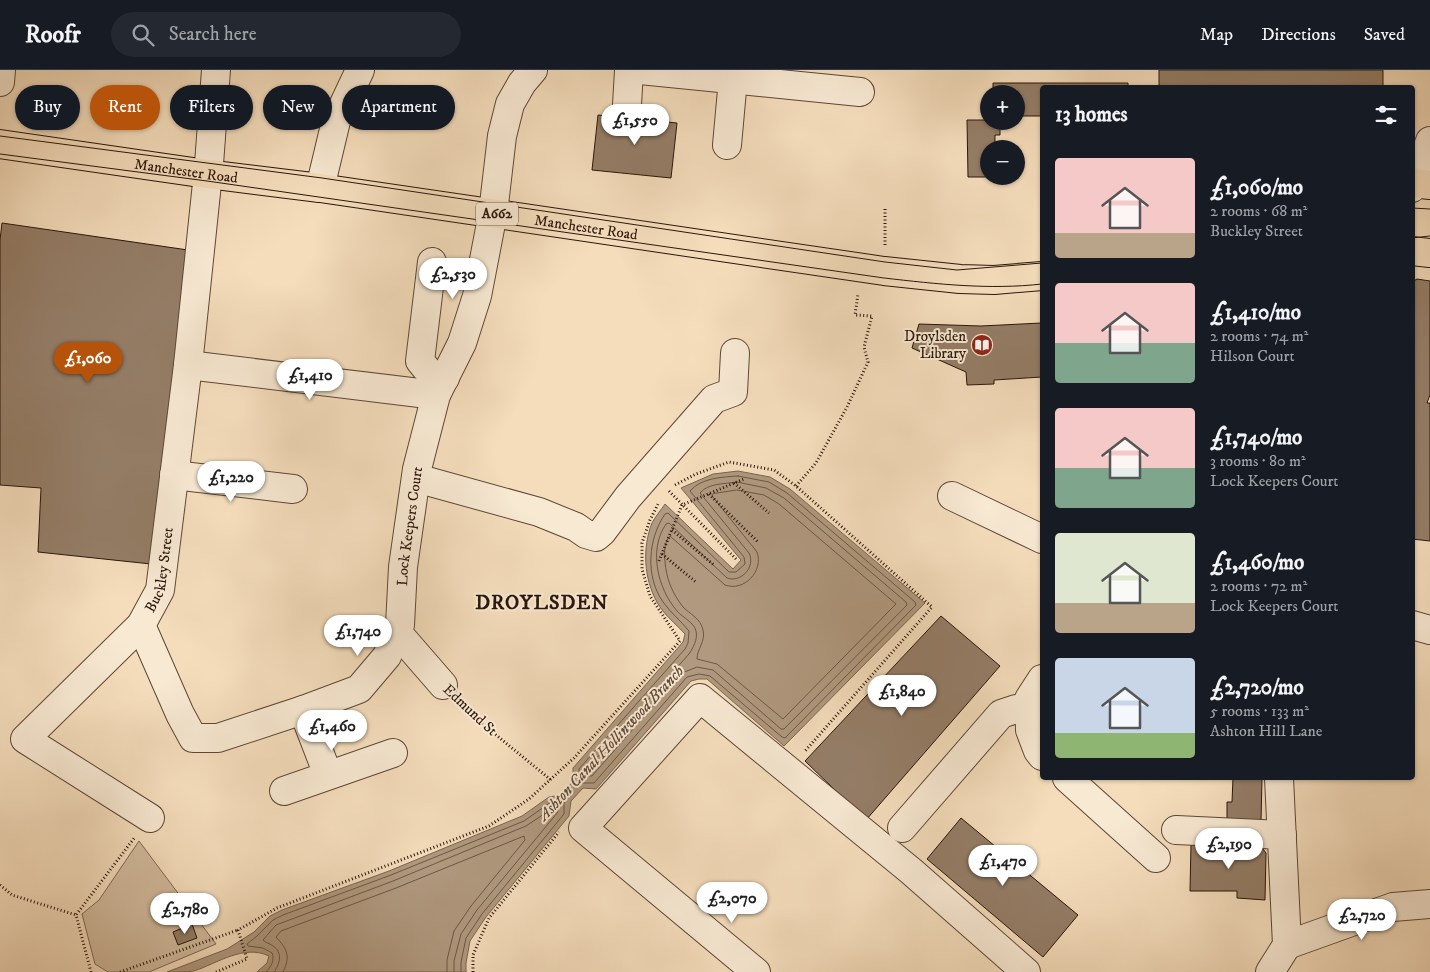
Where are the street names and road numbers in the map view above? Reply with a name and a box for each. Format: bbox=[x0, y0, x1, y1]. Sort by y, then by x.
street label: Manchester Road bbox=[133, 154, 239, 187]
road number: A662 bbox=[476, 202, 518, 226]
street label: Manchester Road bbox=[533, 210, 640, 244]
street label: Lock Keepers Court bbox=[393, 464, 427, 586]
street label: Buckley Street bbox=[140, 526, 177, 616]
street label: Edmund St bbox=[439, 680, 501, 740]

